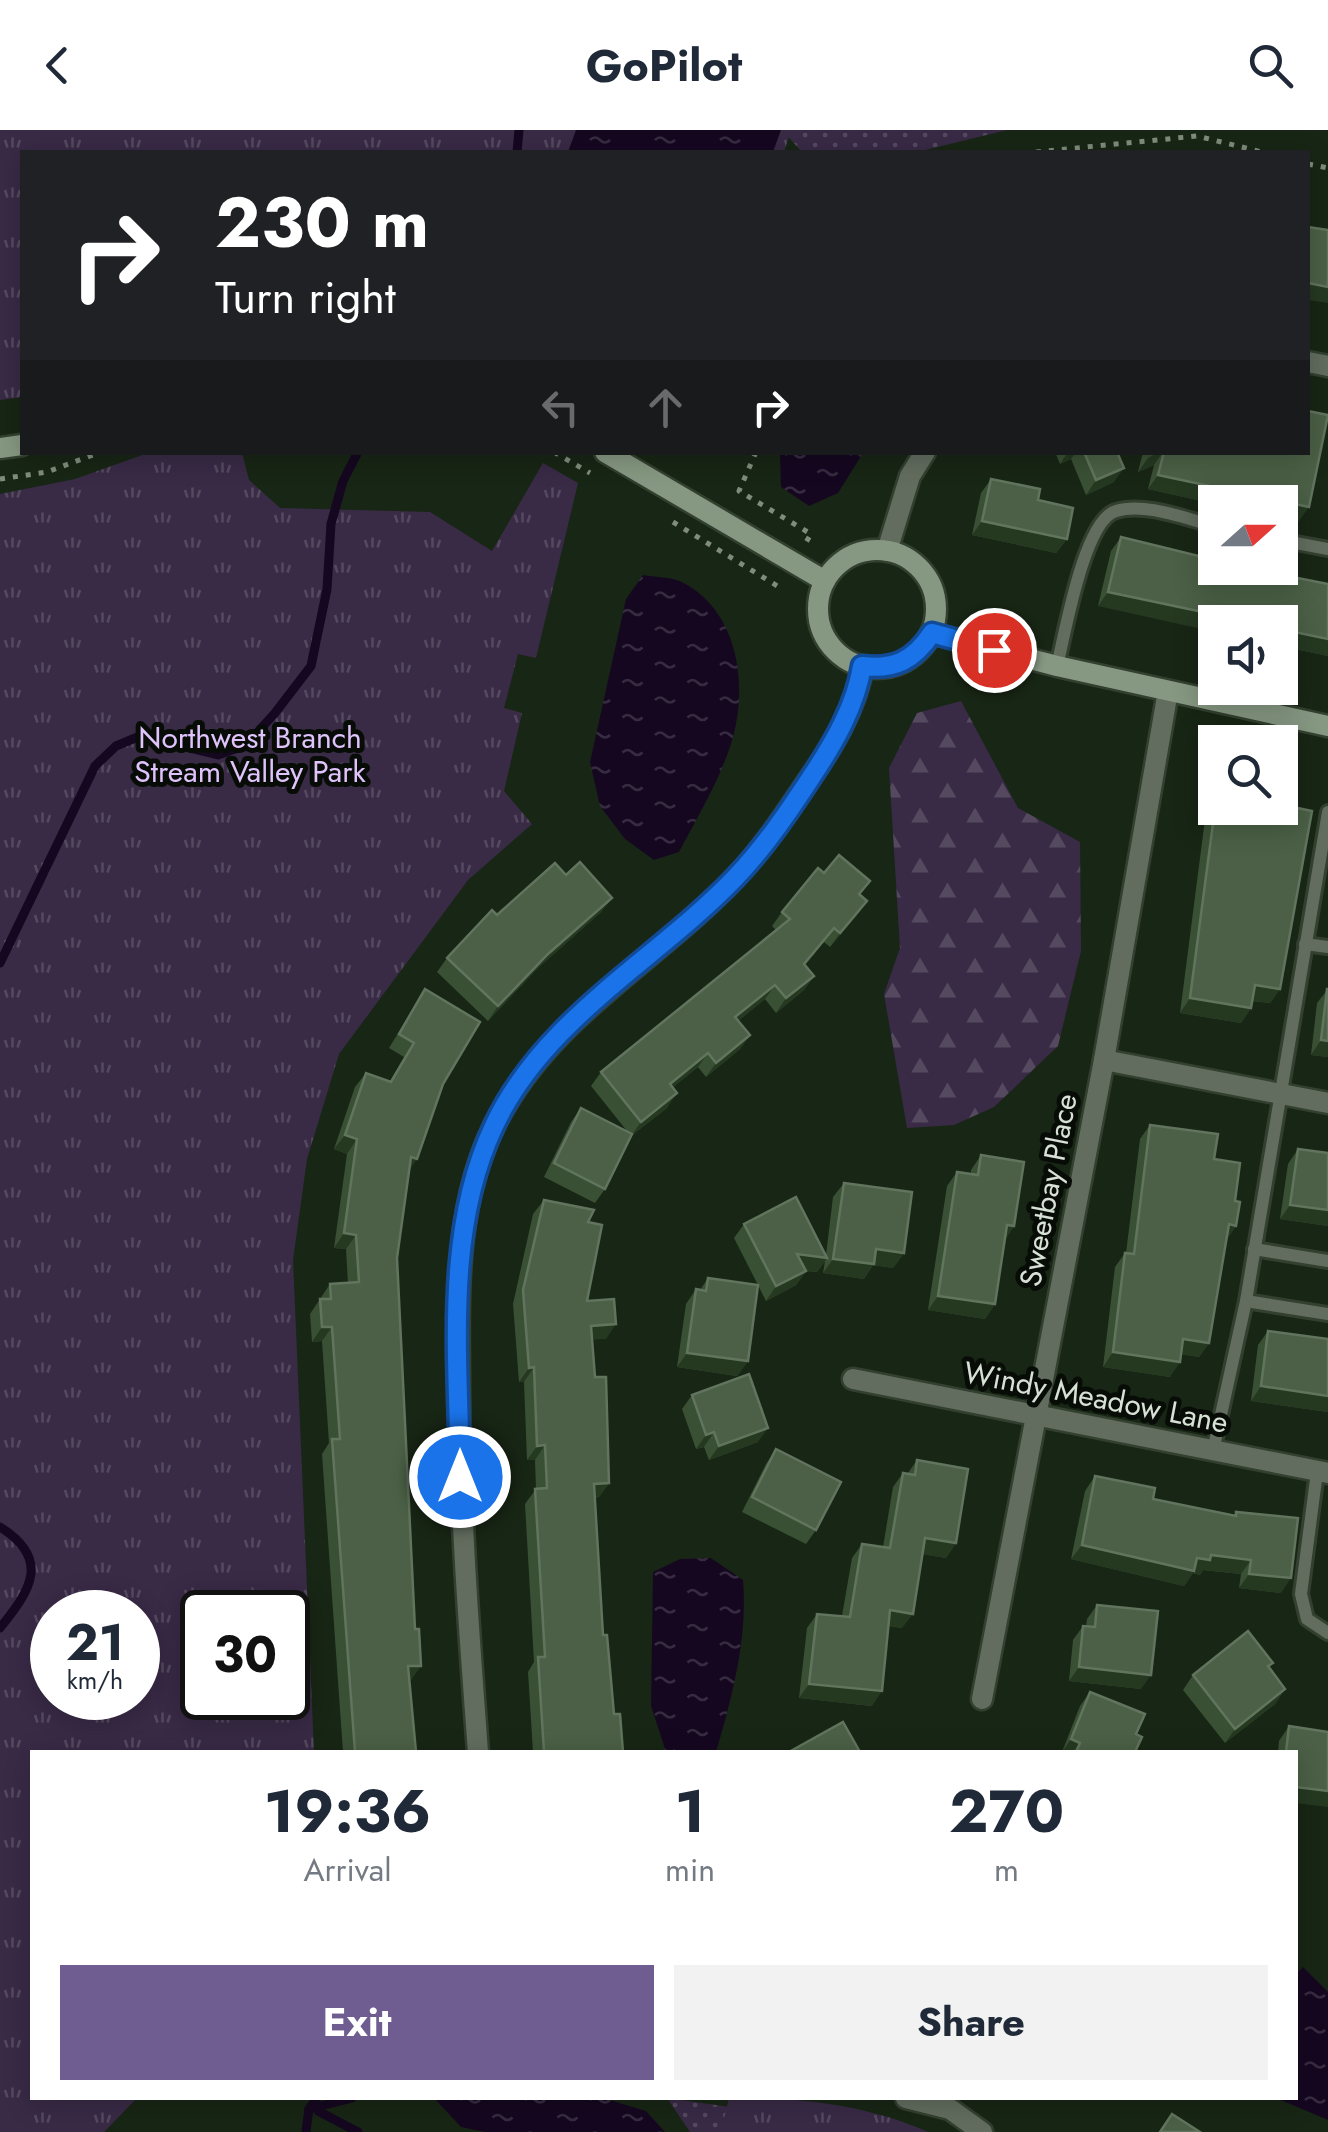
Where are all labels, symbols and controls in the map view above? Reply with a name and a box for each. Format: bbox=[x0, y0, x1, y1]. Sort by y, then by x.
text: GoPilot bbox=[586, 33, 742, 98]
icon: back bbox=[30, 38, 85, 93]
icon: search bbox=[1243, 38, 1298, 93]
text: 230 m bbox=[215, 172, 429, 273]
icon: right bbox=[50, 190, 180, 320]
text: Turn right bbox=[215, 265, 396, 330]
icon: left bbox=[533, 380, 588, 435]
icon: ahead bbox=[638, 380, 693, 435]
icon: right bbox=[743, 380, 798, 435]
north arrow bbox=[1198, 485, 1298, 585]
map controls bbox=[1198, 485, 1298, 825]
button: sound bbox=[1198, 605, 1298, 705]
pin bbox=[952, 608, 1037, 693]
icon: arrive bbox=[967, 623, 1022, 678]
park label: Northwest Branch Stream Valley Park bbox=[134, 716, 367, 793]
button: search bbox=[1198, 725, 1298, 825]
street label: Sweetbay Place bbox=[1008, 1090, 1088, 1290]
street label: Windy Meadow Lane bbox=[960, 1350, 1232, 1444]
position arrow bbox=[408, 1425, 512, 1529]
speed limit sign: 30 bbox=[180, 1590, 310, 1720]
text: 21 bbox=[66, 1606, 124, 1679]
text: km/h bbox=[67, 1662, 123, 1698]
text: 19:36 bbox=[264, 1768, 431, 1855]
text: 1 bbox=[675, 1768, 705, 1855]
text: 270 bbox=[949, 1768, 1064, 1855]
text: Arrival bbox=[303, 1847, 392, 1893]
text: min bbox=[665, 1847, 715, 1893]
text: m bbox=[994, 1847, 1019, 1893]
button: Exit bbox=[60, 1965, 654, 2080]
button: Share bbox=[674, 1965, 1268, 2080]

